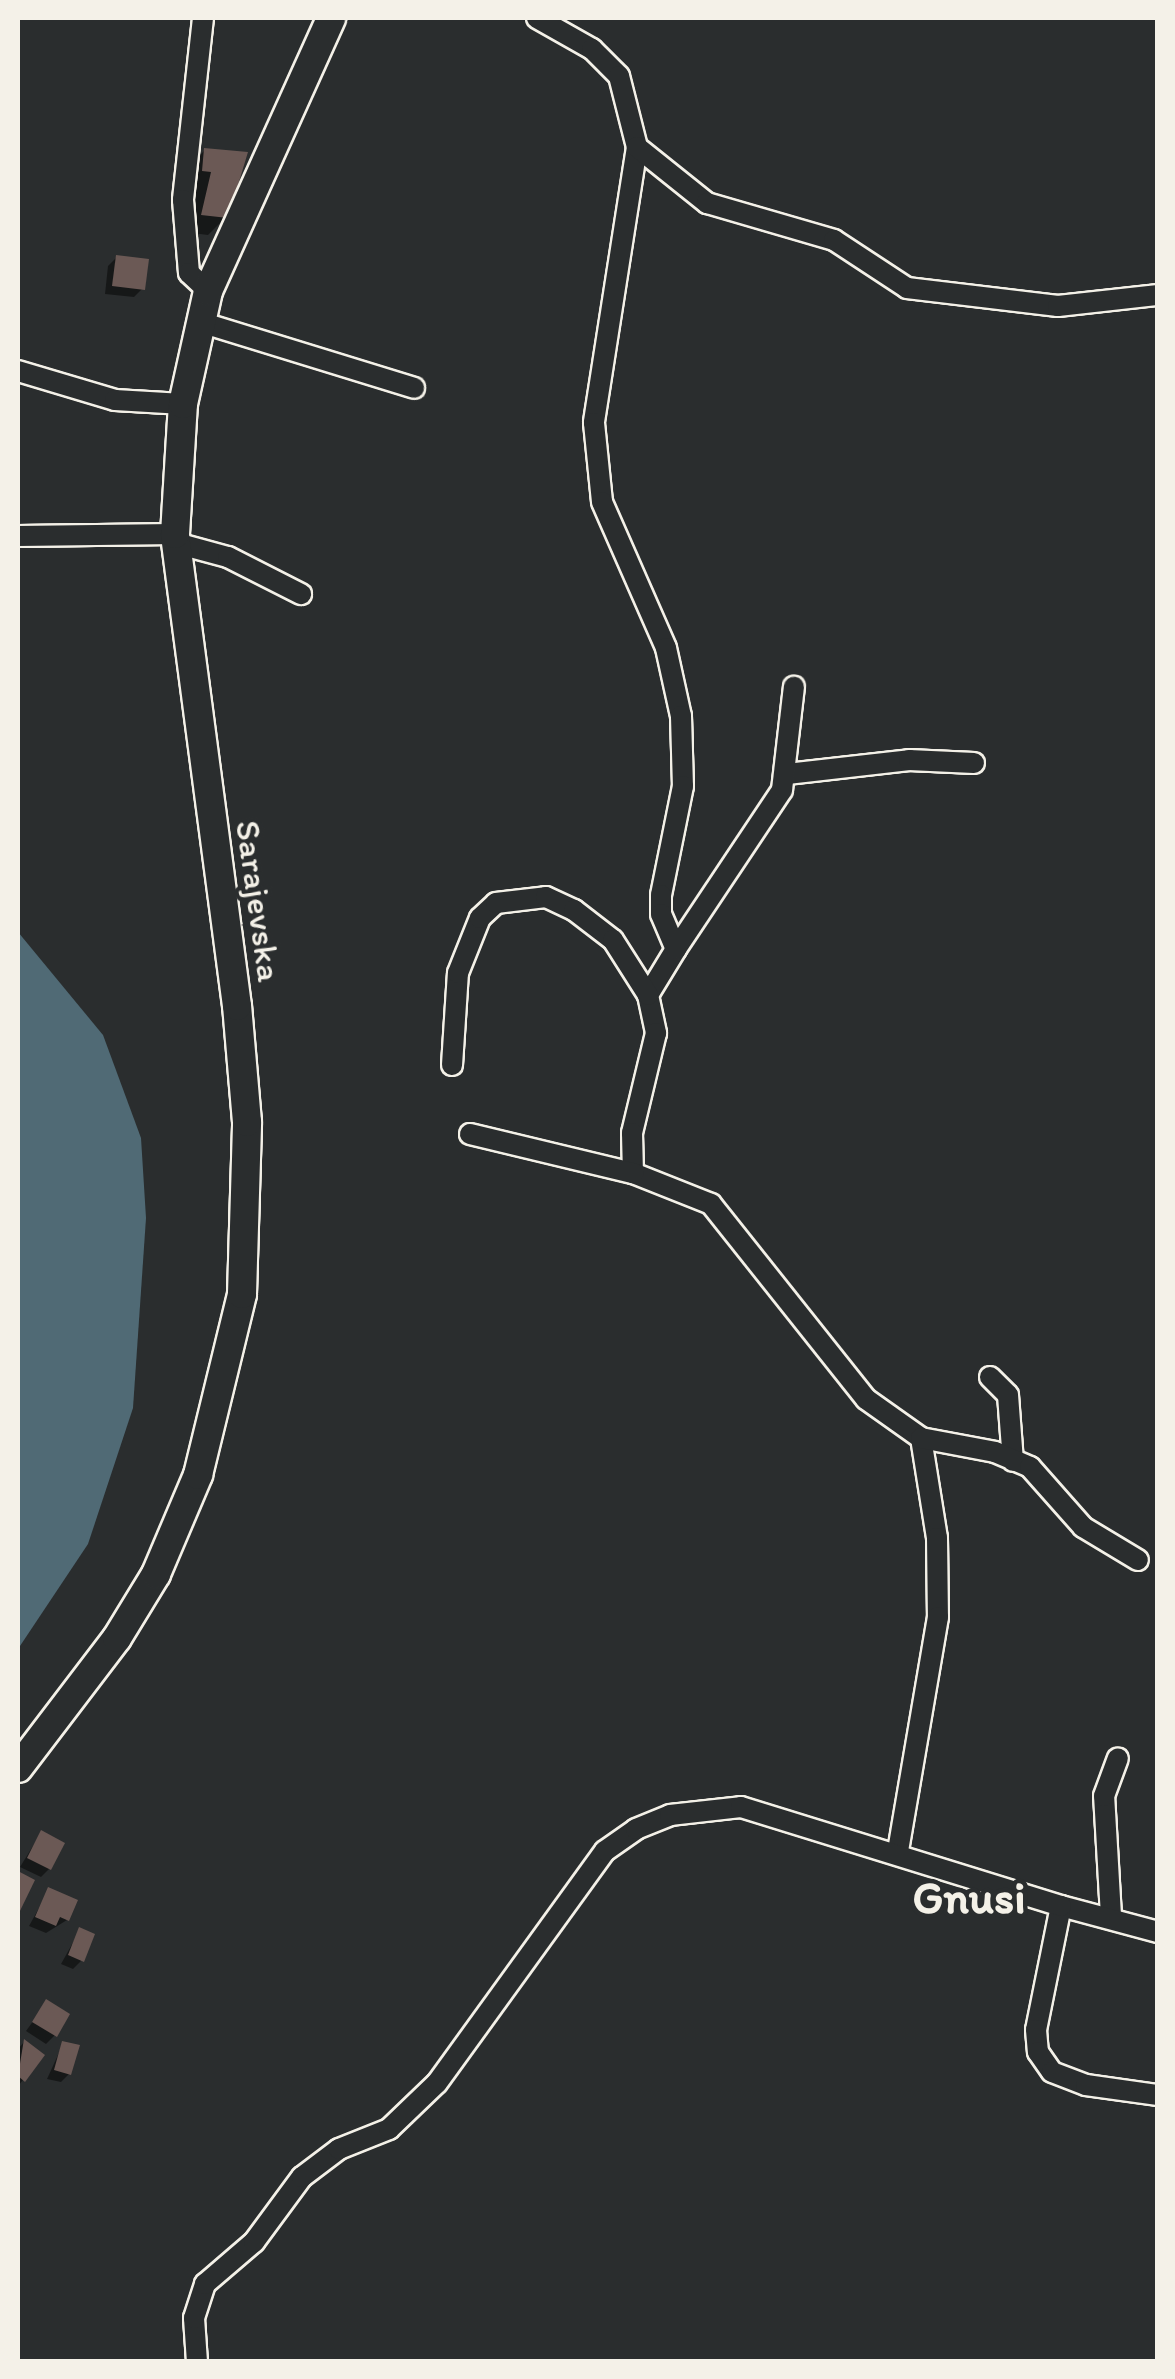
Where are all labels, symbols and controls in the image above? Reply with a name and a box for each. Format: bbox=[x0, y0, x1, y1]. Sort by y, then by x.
street label: Sarajevska bbox=[227, 818, 291, 984]
district label: Gnusi bbox=[913, 1871, 1025, 1925]

